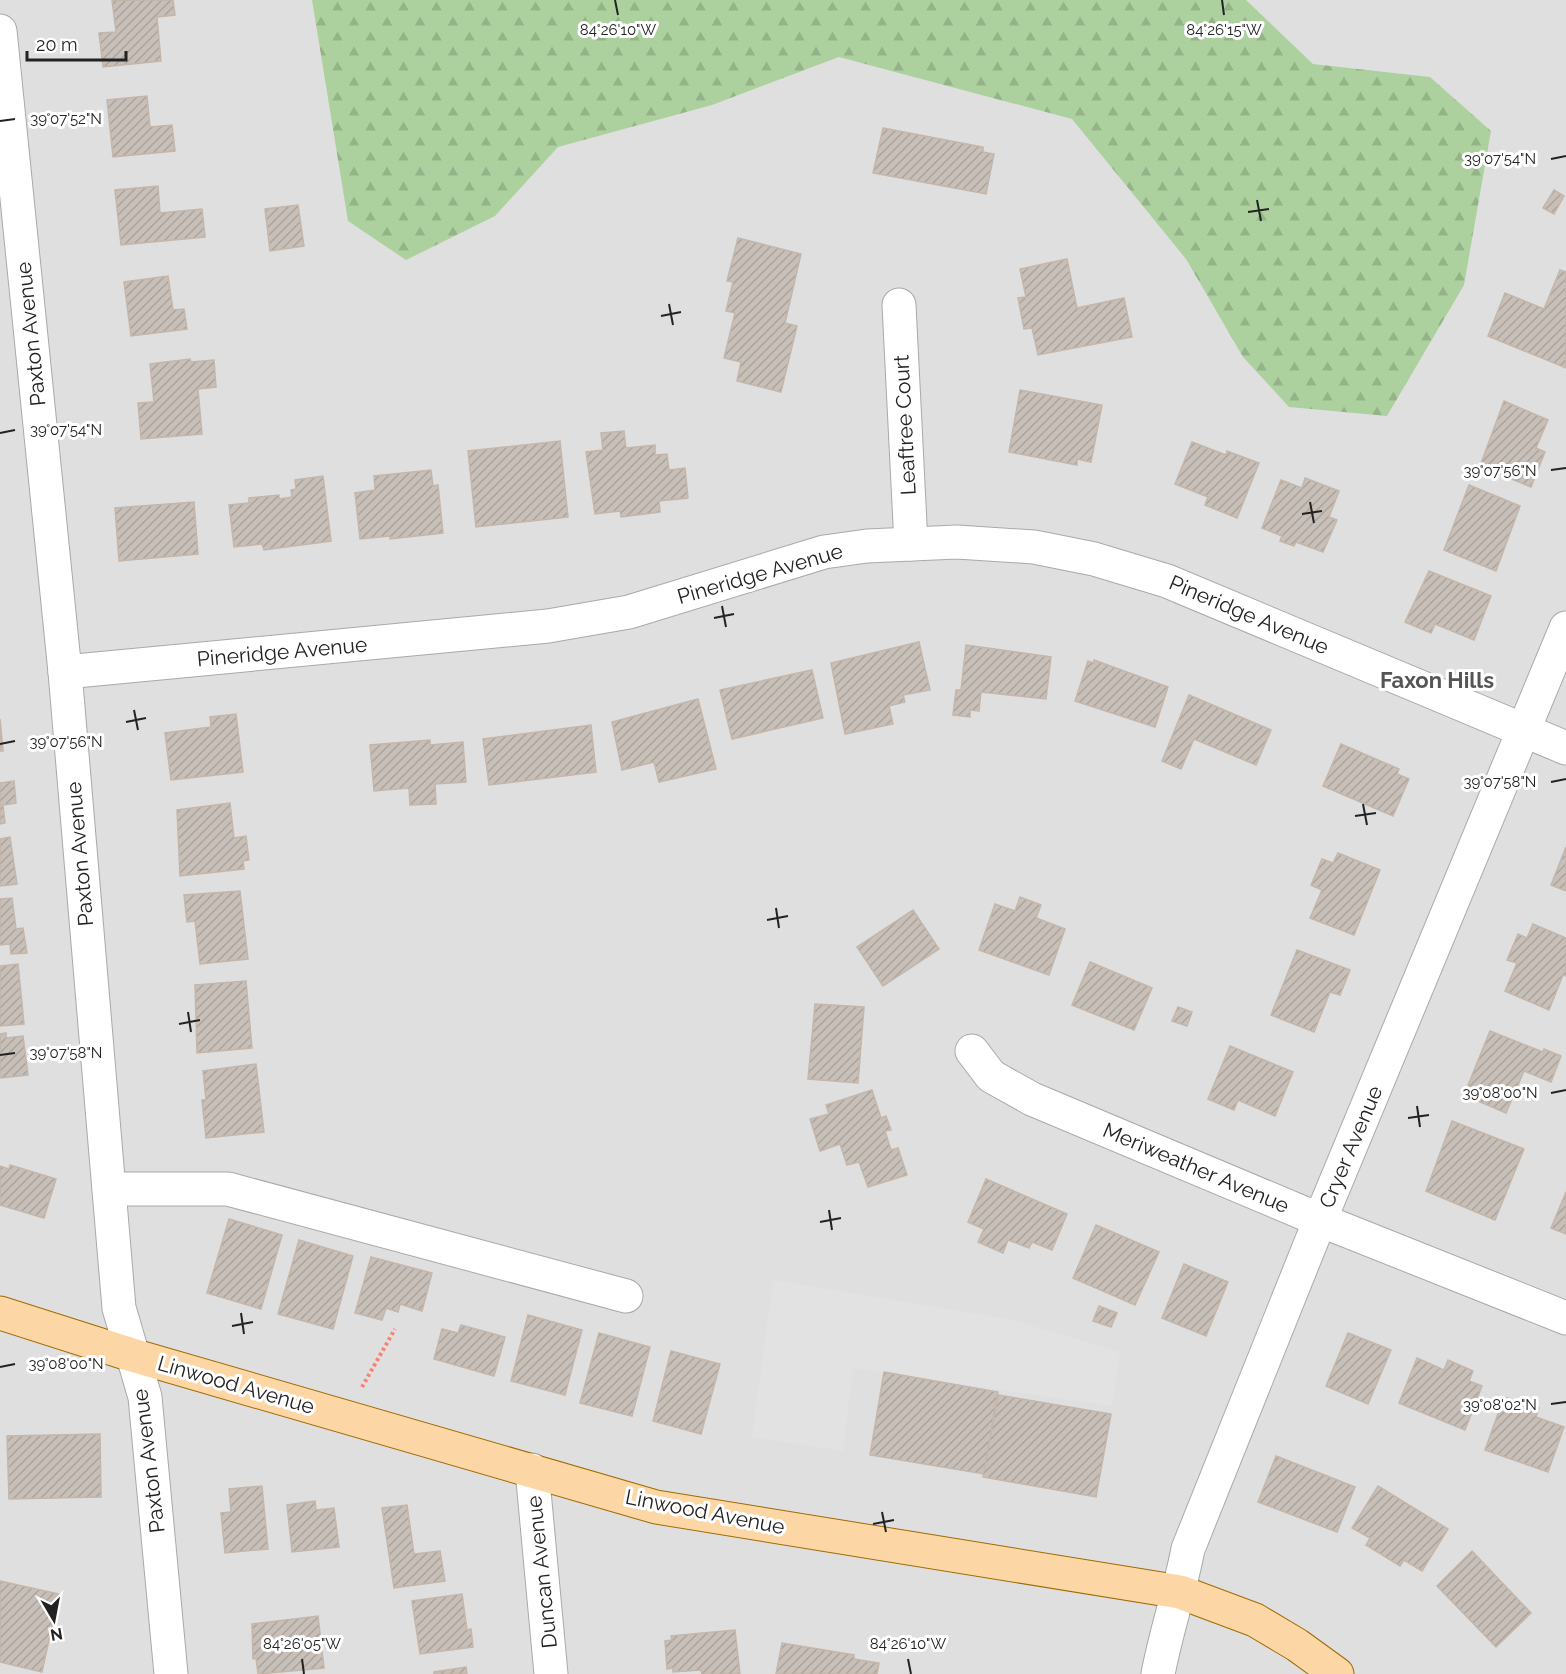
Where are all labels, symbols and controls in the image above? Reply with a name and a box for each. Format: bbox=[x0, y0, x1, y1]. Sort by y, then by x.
text: 84°26'10"W bbox=[580, 21, 656, 39]
text: 84°26'15"W bbox=[1186, 21, 1262, 39]
scale bar bbox=[27, 24, 126, 62]
text: 20 m bbox=[36, 34, 78, 55]
text: 39°07'52"N bbox=[30, 110, 102, 128]
text: 39°07'54"N bbox=[1464, 150, 1536, 168]
street label: Paxton Avenue bbox=[10, 261, 51, 407]
street label: Leaftree Court bbox=[888, 354, 921, 496]
text: 39°07'54"N bbox=[30, 421, 102, 439]
text: 39°07'56"N bbox=[1464, 462, 1536, 480]
street label: Pineridge Avenue bbox=[674, 538, 845, 609]
street label: Pineridge Avenue bbox=[1166, 570, 1333, 659]
street label: Pineridge Avenue bbox=[196, 632, 368, 671]
district label: Faxon Hills bbox=[1380, 667, 1494, 693]
text: 39°07'56"N bbox=[30, 733, 102, 751]
text: 39°07'58"N bbox=[1464, 773, 1536, 791]
street label: Paxton Avenue bbox=[61, 781, 98, 927]
text: 39°07'58"N bbox=[30, 1044, 102, 1062]
street label: Cryer Avenue bbox=[1314, 1082, 1388, 1212]
text: 39°08'00"N bbox=[1462, 1084, 1538, 1102]
street label: Meriweather Avenue bbox=[1099, 1117, 1293, 1218]
street label: Linwood Avenue bbox=[155, 1350, 317, 1419]
text: 39°08'00"N bbox=[28, 1355, 104, 1373]
street label: Paxton Avenue bbox=[127, 1388, 170, 1535]
text: 39°08'02"N bbox=[1463, 1396, 1537, 1414]
street label: Linwood Avenue bbox=[623, 1484, 787, 1539]
street label: Duncan Avenue bbox=[521, 1494, 562, 1650]
north arrow bbox=[24, 1590, 84, 1650]
text: N bbox=[49, 1624, 64, 1645]
text: 84°26'05"W bbox=[263, 1635, 341, 1653]
text: 84°26'10"W bbox=[870, 1635, 946, 1653]

